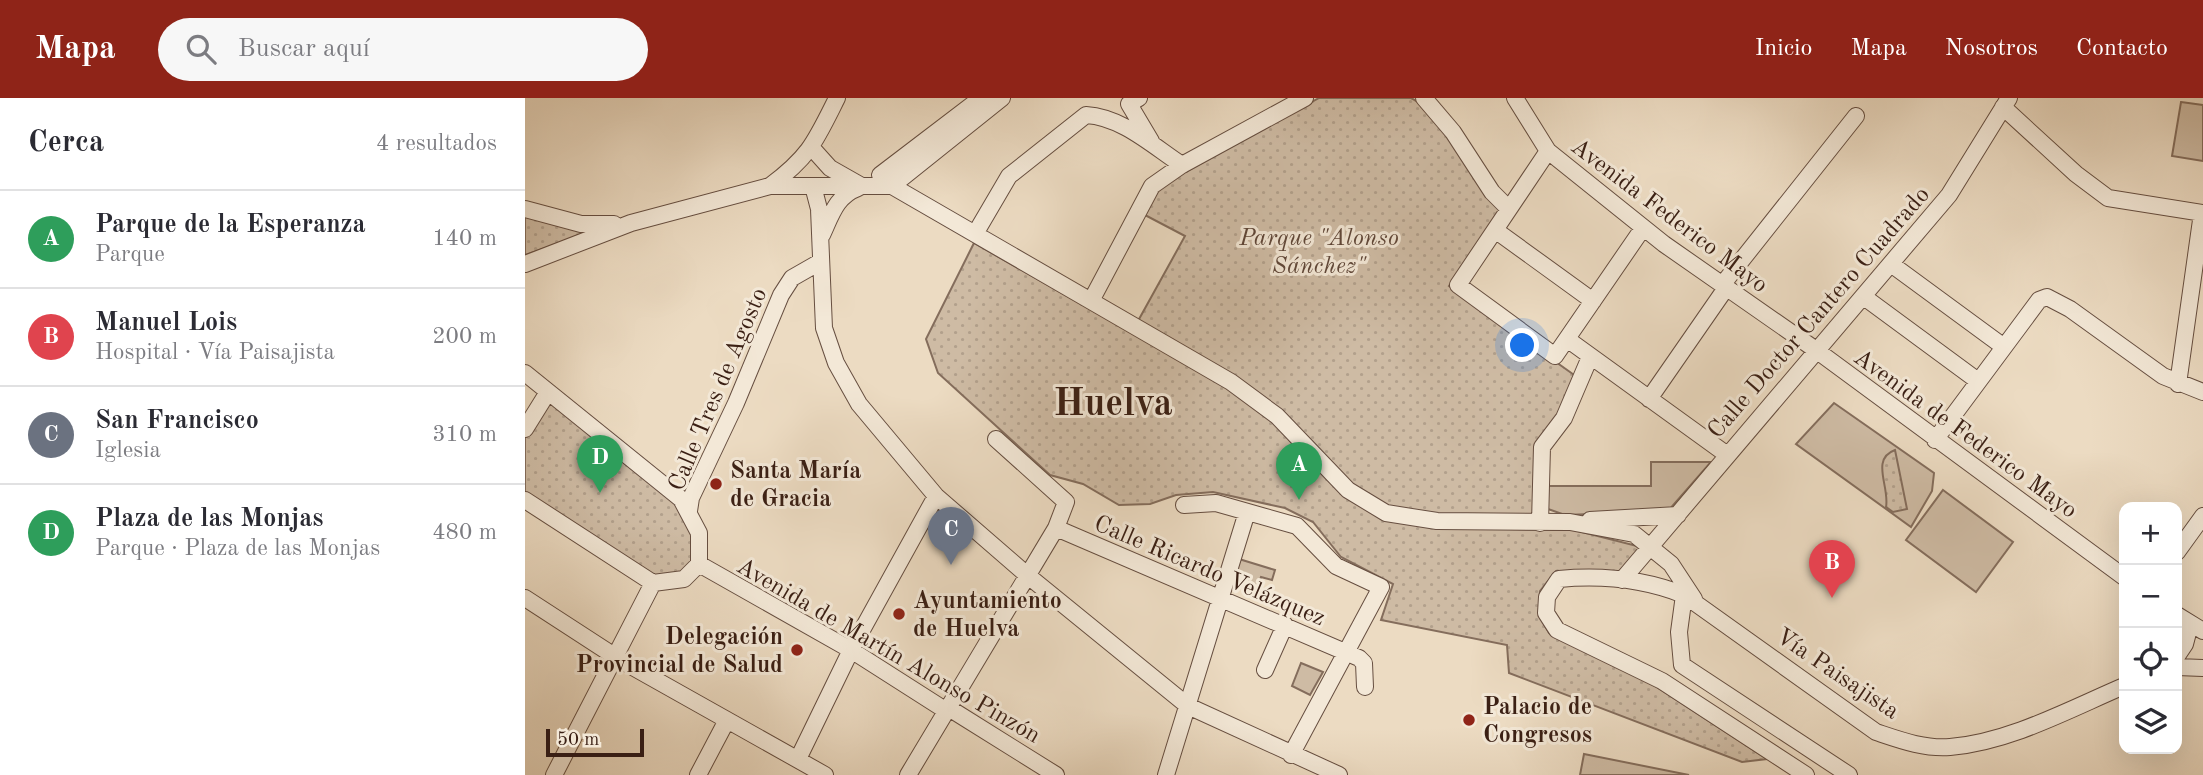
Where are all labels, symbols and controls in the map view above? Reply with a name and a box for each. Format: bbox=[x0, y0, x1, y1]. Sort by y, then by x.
search box bbox=[158, 18, 648, 81]
icon: search bbox=[182, 30, 220, 68]
text: Mapa bbox=[35, 33, 116, 66]
text: Buscar aquí bbox=[238, 36, 370, 62]
text: Inicio bbox=[1755, 37, 1813, 61]
text: Mapa bbox=[1851, 37, 1907, 61]
text: Nosotros bbox=[1945, 37, 2038, 61]
text: Contacto bbox=[2076, 37, 2168, 61]
text: Cerca bbox=[28, 128, 104, 158]
text: 4 resultados bbox=[376, 132, 497, 155]
street label: Avenida Federico Mayo bbox=[1566, 135, 1772, 298]
street label: Calle Doctor Cantero Cuadrado bbox=[1704, 183, 1935, 444]
text: Parque de la Esperanza bbox=[95, 212, 366, 238]
text: A bbox=[42, 227, 60, 250]
text: 140 m bbox=[432, 227, 497, 250]
park label: Parque "Alonso Sánchez" bbox=[1238, 227, 1399, 279]
text: Parque bbox=[95, 243, 165, 266]
street label: Calle Tres de Agosto bbox=[665, 285, 772, 495]
text: Manuel Lois bbox=[95, 310, 237, 336]
text: B bbox=[43, 325, 59, 348]
text: 200 m bbox=[432, 325, 497, 348]
your location bbox=[1505, 328, 1539, 362]
text: Hospital · Vía Paisajista bbox=[95, 341, 335, 364]
street label: Avenida de Federico Mayo bbox=[1849, 346, 2081, 524]
district label: Huelva bbox=[1053, 386, 1173, 424]
text: San Francisco bbox=[95, 408, 259, 434]
text: C bbox=[43, 423, 59, 446]
text: 310 m bbox=[432, 423, 497, 446]
pin: D bbox=[577, 435, 623, 493]
text: Iglesia bbox=[95, 439, 161, 462]
pin: A bbox=[1276, 442, 1322, 500]
place label: Santa María de Gracia bbox=[730, 460, 861, 512]
marker: Santa María de Gracia bbox=[708, 476, 724, 492]
map controls bbox=[2119, 502, 2182, 754]
button: + bbox=[2119, 502, 2182, 565]
text: Plaza de las Monjas bbox=[95, 506, 324, 532]
pin: C bbox=[928, 507, 974, 565]
street label: Calle Ricardo Velázquez bbox=[1090, 512, 1328, 631]
text: D bbox=[42, 521, 60, 544]
text: 480 m bbox=[432, 521, 497, 544]
text: Parque · Plaza de las Monjas bbox=[95, 537, 380, 560]
pin: B bbox=[1809, 540, 1855, 598]
street label: Avenida de Martín Alonso Pinzón bbox=[732, 555, 1044, 749]
button: − bbox=[2119, 565, 2182, 628]
place label: Ayuntamiento de Huelva bbox=[913, 590, 1062, 642]
marker: Ayuntamiento de Huelva bbox=[891, 606, 907, 622]
street label: Vía Paisajista bbox=[1771, 625, 1903, 725]
place label: Delegación Provincial de Salud bbox=[576, 626, 783, 678]
button: locate bbox=[2119, 628, 2182, 691]
marker: Delegación Provincial de Salud bbox=[789, 642, 805, 658]
button: layers bbox=[2119, 691, 2182, 754]
place label: Palacio de Congresos bbox=[1483, 696, 1592, 748]
marker: Palacio de Congresos bbox=[1461, 712, 1477, 728]
scale bar bbox=[546, 726, 644, 758]
text: 50 m bbox=[557, 731, 599, 750]

